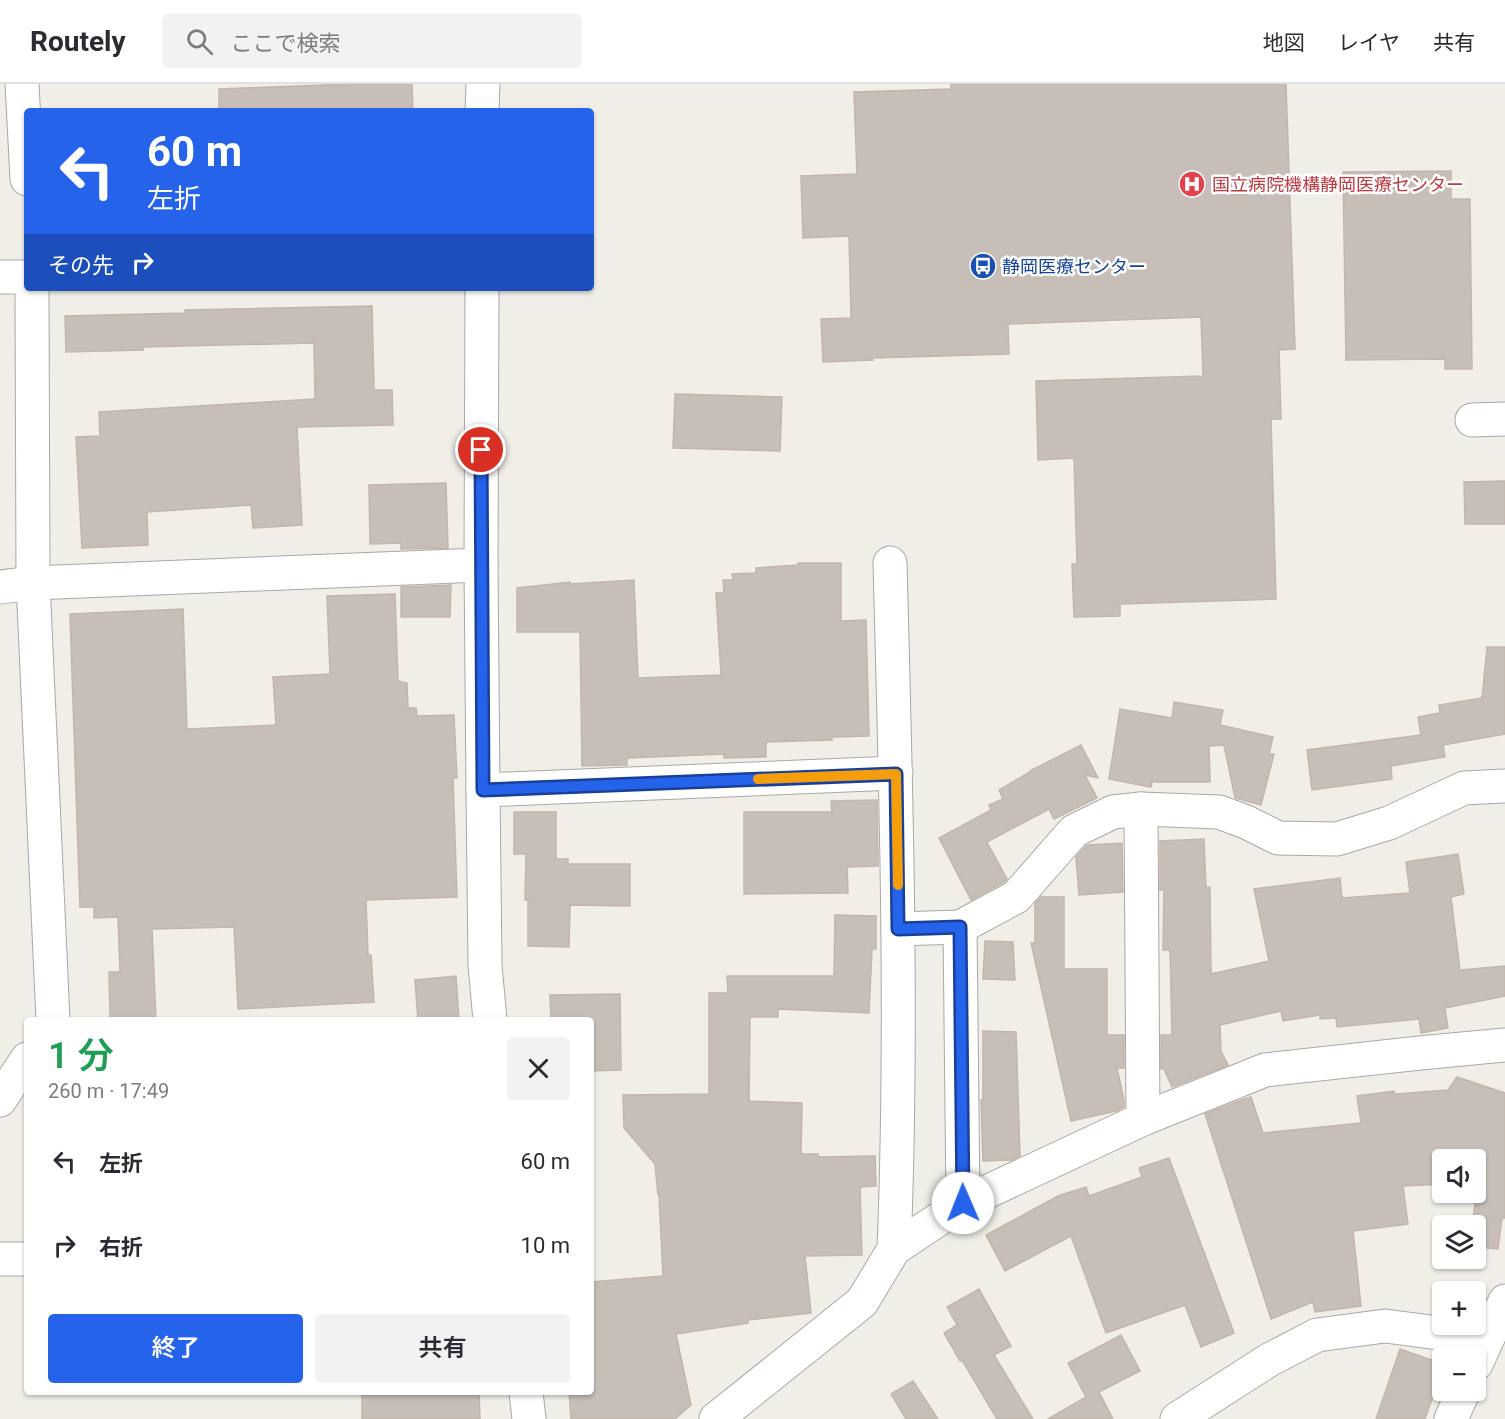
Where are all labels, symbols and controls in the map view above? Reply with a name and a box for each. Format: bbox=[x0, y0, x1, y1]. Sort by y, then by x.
search box bbox=[162, 14, 582, 68]
text: Routely bbox=[30, 25, 126, 58]
icon: search bbox=[183, 25, 216, 58]
text: ここで検索 bbox=[231, 31, 341, 56]
text: 地図 bbox=[1263, 31, 1305, 55]
text: レイヤ bbox=[1338, 31, 1400, 55]
text: 共有 bbox=[1433, 31, 1475, 55]
text: 60 m bbox=[147, 127, 242, 176]
icon: left bbox=[48, 132, 126, 210]
hospital icon: 国立病院機構静岡医療センター bbox=[1177, 169, 1207, 199]
place label: 国立病院機構静岡医療センター bbox=[1212, 174, 1464, 195]
text: 左折 bbox=[147, 183, 201, 215]
icon: right bbox=[126, 246, 159, 279]
bus stop icon: 静岡医療センター bbox=[968, 251, 998, 281]
text: その先 bbox=[48, 253, 114, 278]
place label: 静岡医療センター bbox=[1002, 256, 1146, 277]
pin bbox=[455, 424, 506, 475]
icon: arrive bbox=[464, 433, 497, 466]
text: 1 分 bbox=[48, 1035, 114, 1077]
button: close bbox=[507, 1037, 570, 1100]
text: 260 m · 17:49 bbox=[48, 1079, 169, 1103]
icon: left bbox=[48, 1145, 81, 1178]
text: 60 m bbox=[521, 1149, 570, 1174]
map controls bbox=[1432, 1149, 1486, 1401]
button: sound bbox=[1432, 1149, 1486, 1203]
text: 左折 bbox=[99, 1151, 143, 1176]
position arrow bbox=[931, 1171, 995, 1235]
button: layers bbox=[1432, 1215, 1486, 1269]
icon: right bbox=[48, 1229, 81, 1262]
text: 10 m bbox=[521, 1233, 570, 1258]
text: 右折 bbox=[99, 1235, 143, 1260]
button: + bbox=[1432, 1281, 1486, 1335]
button: 終了 bbox=[48, 1314, 303, 1383]
button: 共有 bbox=[315, 1314, 570, 1383]
button: − bbox=[1432, 1347, 1486, 1401]

